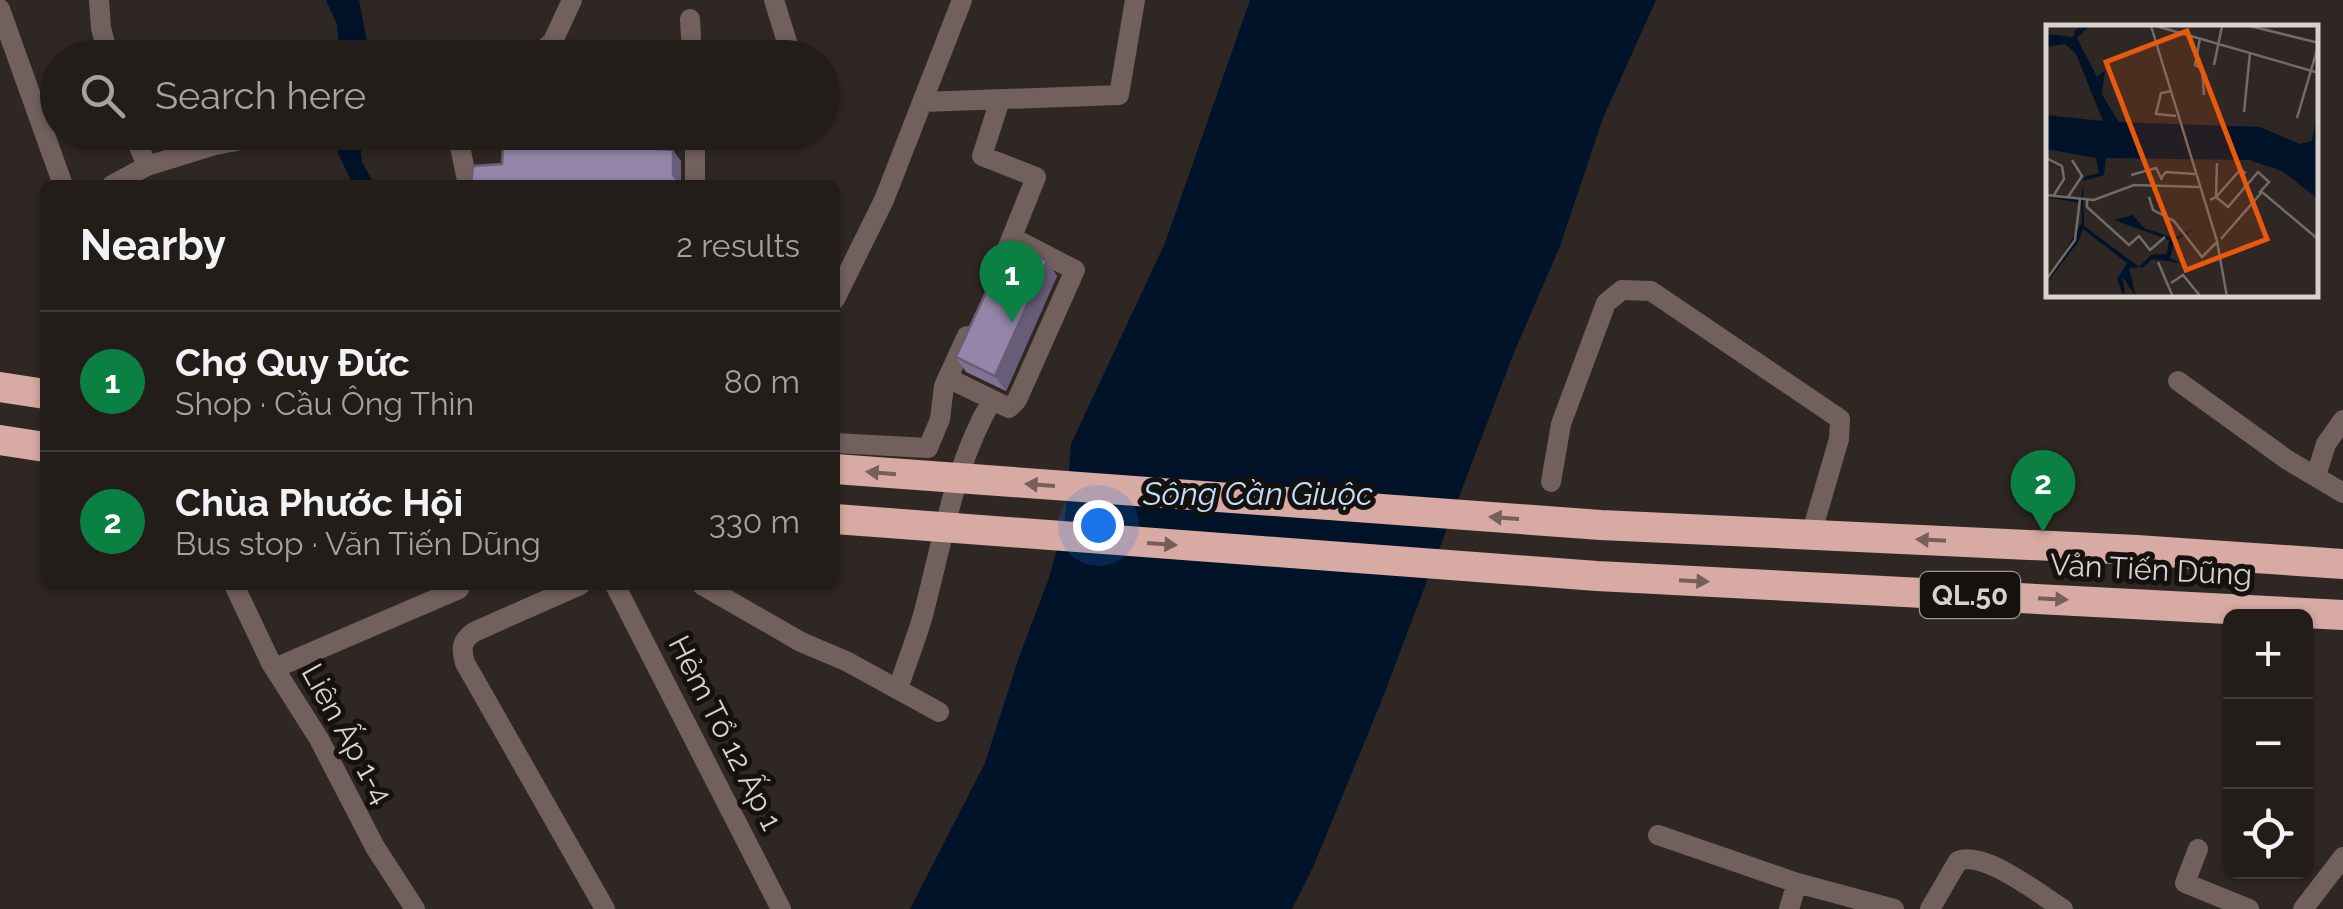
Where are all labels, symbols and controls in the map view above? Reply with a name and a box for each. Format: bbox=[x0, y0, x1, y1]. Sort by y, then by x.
inset map bbox=[2046, 25, 2318, 298]
search box bbox=[40, 40, 840, 150]
icon: search bbox=[75, 68, 130, 123]
text: Search here bbox=[155, 73, 366, 118]
text: Nearby bbox=[80, 221, 226, 270]
text: 2 results bbox=[676, 227, 800, 264]
pin: 1 bbox=[980, 240, 1044, 323]
text: Chợ Quy Đức bbox=[175, 340, 410, 385]
text: 1 bbox=[105, 363, 120, 400]
text: 80 m bbox=[724, 363, 800, 400]
text: Shop · Cầu Ông Thìn bbox=[175, 385, 474, 422]
pin: 2 bbox=[2010, 450, 2076, 532]
one-way arrow bbox=[864, 464, 896, 480]
water label: Sông Cần Giuộc bbox=[1142, 475, 1373, 512]
one-way arrow bbox=[1023, 476, 1055, 492]
text: Chùa Phước Hội bbox=[175, 480, 463, 525]
your location bbox=[1073, 500, 1124, 551]
text: 2 bbox=[103, 503, 122, 540]
text: 330 m bbox=[709, 503, 800, 540]
one-way arrow bbox=[1487, 510, 1519, 526]
text: Bus stop · Văn Tiến Dũng bbox=[175, 525, 541, 562]
one-way arrow bbox=[1915, 532, 1947, 548]
one-way arrow bbox=[1147, 536, 1179, 552]
street label: Văn Tiến Dũng bbox=[2049, 547, 2253, 592]
road number: QL.50 bbox=[1920, 572, 2020, 618]
one-way arrow bbox=[1678, 573, 1710, 589]
one-way arrow bbox=[2038, 591, 2070, 607]
map controls bbox=[2223, 609, 2313, 879]
button: + bbox=[2223, 609, 2313, 699]
street label: Hẻm Tổ 12 Ấp 1 bbox=[661, 629, 790, 836]
street label: Liên Ấp 1-4 bbox=[295, 657, 401, 810]
button: − bbox=[2223, 699, 2313, 789]
button: locate bbox=[2223, 789, 2313, 879]

